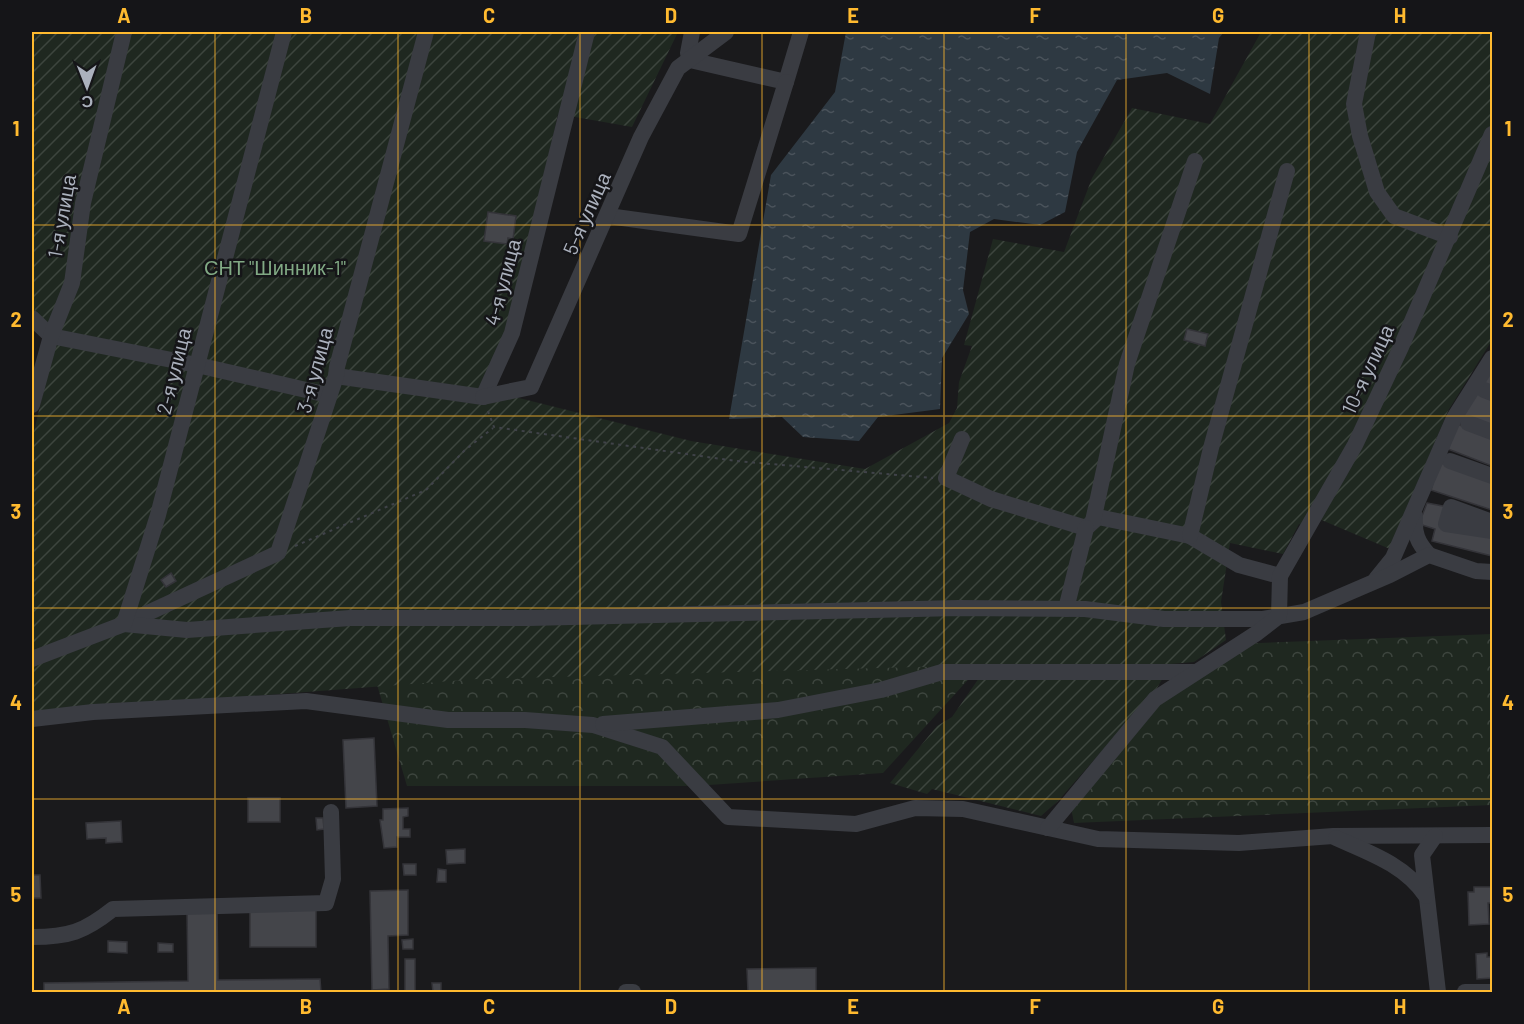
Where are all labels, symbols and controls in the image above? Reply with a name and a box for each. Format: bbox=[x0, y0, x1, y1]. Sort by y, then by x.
text: A bbox=[117, 3, 131, 27]
text: B bbox=[300, 3, 312, 27]
text: C bbox=[483, 3, 495, 27]
text: D bbox=[665, 3, 677, 27]
text: E bbox=[847, 3, 859, 27]
text: F bbox=[1029, 3, 1041, 27]
text: G bbox=[1212, 3, 1224, 27]
text: H bbox=[1394, 3, 1406, 27]
north arrow bbox=[57, 57, 117, 117]
text: С bbox=[81, 93, 93, 112]
text: 1 bbox=[12, 116, 20, 140]
text: 1 bbox=[1504, 116, 1512, 140]
street label: 5-я улица bbox=[557, 167, 615, 258]
street label: 1-я улица bbox=[42, 171, 80, 260]
street label: 4-я улица bbox=[479, 235, 525, 328]
park label: СНТ "Шинник-1" bbox=[204, 255, 346, 279]
text: 2 bbox=[10, 307, 22, 331]
text: 2 bbox=[1502, 307, 1514, 331]
street label: 10-я улица bbox=[1336, 320, 1399, 418]
street label: 2-я улица bbox=[151, 324, 196, 417]
street label: 3-я улица bbox=[291, 324, 337, 416]
text: 3 bbox=[11, 499, 21, 523]
text: 3 bbox=[1503, 499, 1513, 523]
text: 4 bbox=[10, 690, 22, 714]
text: 4 bbox=[1502, 690, 1514, 714]
text: 5 bbox=[11, 882, 22, 906]
text: 5 bbox=[1503, 882, 1514, 906]
text: A bbox=[117, 994, 131, 1018]
text: B bbox=[300, 994, 312, 1018]
text: C bbox=[483, 994, 495, 1018]
text: D bbox=[665, 994, 677, 1018]
text: E bbox=[847, 994, 859, 1018]
text: F bbox=[1029, 994, 1041, 1018]
text: G bbox=[1212, 994, 1224, 1018]
text: H bbox=[1394, 994, 1406, 1018]

